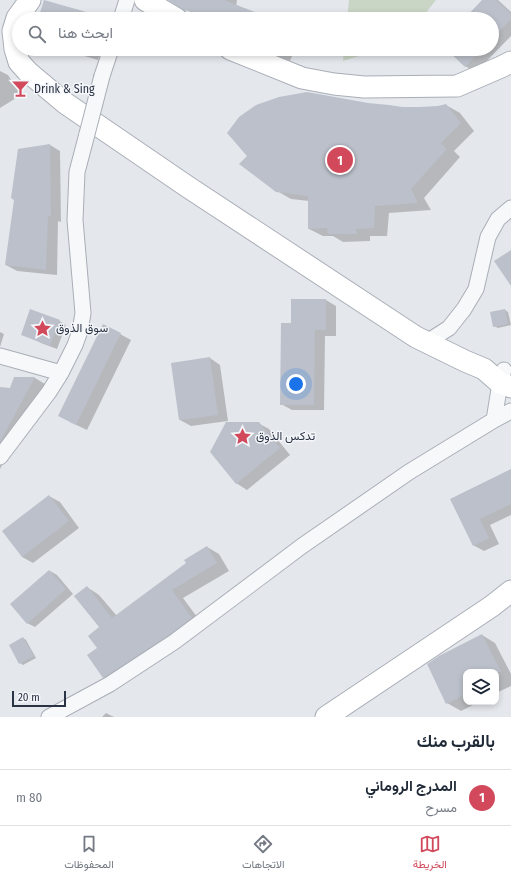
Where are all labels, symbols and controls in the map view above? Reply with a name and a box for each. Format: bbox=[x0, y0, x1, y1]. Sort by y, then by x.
search box bbox=[12, 12, 499, 56]
icon: search bbox=[26, 23, 48, 45]
text: ابحث هنا bbox=[58, 24, 113, 42]
bar icon: Drink & Sing bbox=[11, 79, 31, 99]
place label: Drink & Sing bbox=[34, 82, 95, 96]
pin: 1 bbox=[327, 145, 353, 175]
place icon: سوق الذوق bbox=[33, 318, 53, 338]
place label: سوق الذوق bbox=[56, 321, 108, 336]
your location bbox=[286, 374, 306, 394]
place icon: تدكس الذوق bbox=[233, 426, 253, 446]
place label: تدكس الذوق bbox=[256, 429, 315, 444]
map controls bbox=[463, 669, 499, 705]
button: layers bbox=[463, 669, 499, 705]
scale bar bbox=[12, 689, 66, 708]
text: 20 m bbox=[18, 691, 40, 704]
text: بالقرب منك bbox=[417, 731, 495, 752]
text: المدرج الروماني bbox=[365, 777, 457, 795]
text: 80 m bbox=[16, 790, 42, 805]
text: 1 bbox=[479, 790, 485, 805]
text: مسرح bbox=[425, 800, 457, 815]
tab: المحفوظات bbox=[64, 833, 114, 874]
tab: الاتجاهات bbox=[242, 833, 285, 874]
tab: الخريطة bbox=[413, 833, 447, 874]

